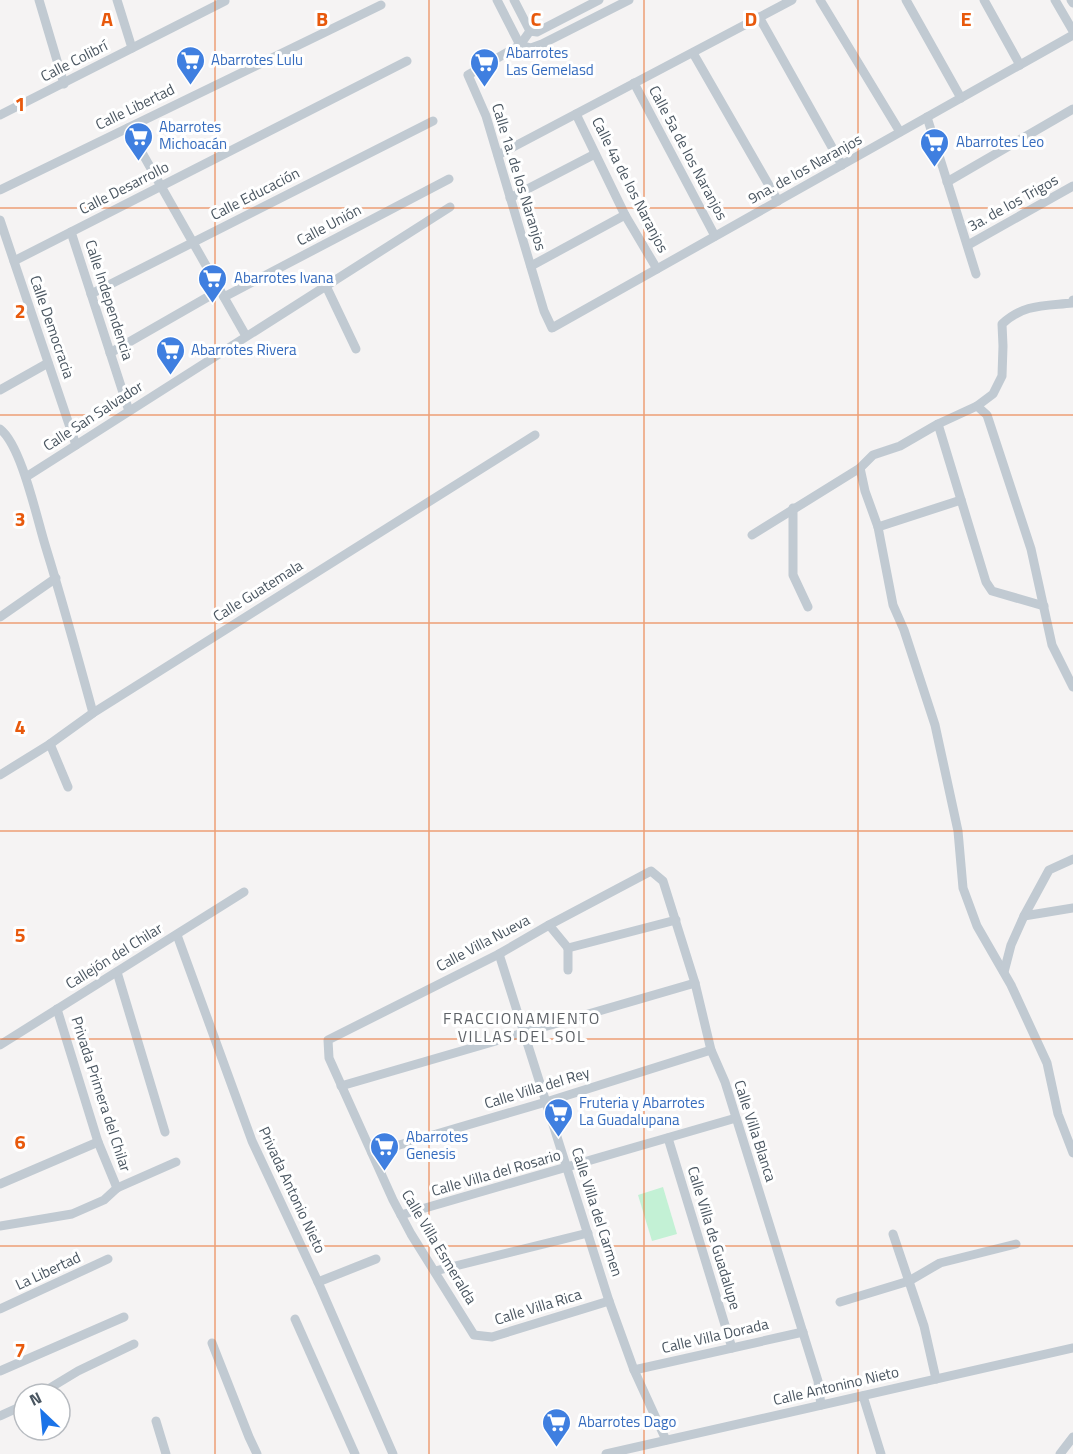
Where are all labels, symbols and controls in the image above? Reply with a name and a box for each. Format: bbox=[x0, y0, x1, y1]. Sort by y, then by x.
text: A bbox=[101, 3, 113, 34]
text: B bbox=[316, 3, 328, 34]
text: C bbox=[531, 3, 542, 34]
text: D bbox=[745, 3, 757, 34]
text: E bbox=[960, 3, 972, 34]
street label: Calle Colibrí bbox=[36, 33, 113, 87]
place label: Abarrotes Las Gemelasd bbox=[506, 41, 594, 81]
supermarket icon: Abarrotes Lulu bbox=[174, 44, 206, 86]
supermarket icon: Abarrotes Las Gemelasd bbox=[469, 46, 501, 88]
place label: Abarrotes Lulu bbox=[211, 48, 303, 71]
street label: Calle Libertad bbox=[91, 78, 178, 136]
street label: Calle 5a de los Naranjos bbox=[643, 81, 734, 224]
text: 1 bbox=[14, 88, 26, 119]
street label: Calle 1a. de los Naranjos bbox=[486, 100, 553, 253]
street label: Calle 4a de los Naranjos bbox=[586, 113, 675, 257]
place label: Abarrotes Michoacán bbox=[159, 115, 227, 155]
supermarket icon: Abarrotes Michoacán bbox=[122, 120, 154, 162]
supermarket icon: Abarrotes Leo bbox=[919, 126, 951, 168]
street label: 9na. de los Naranjos bbox=[743, 128, 866, 210]
place label: Abarrotes Leo bbox=[956, 130, 1044, 153]
street label: Calle Desarrollo bbox=[75, 155, 173, 220]
street label: Calle Educación bbox=[206, 161, 303, 226]
street label: 3a. de los Trigos bbox=[963, 168, 1062, 237]
street label: Calle Unión bbox=[292, 198, 365, 251]
street label: Calle Independencia bbox=[79, 237, 140, 363]
supermarket icon: Abarrotes Ivana bbox=[197, 262, 229, 304]
place label: Abarrotes Ivana bbox=[234, 266, 334, 289]
street label: Calle Democracia bbox=[24, 272, 81, 382]
text: 2 bbox=[14, 295, 26, 326]
supermarket icon: Abarrotes Rivera bbox=[154, 334, 186, 376]
place label: Abarrotes Rivera bbox=[191, 338, 297, 361]
street label: Calle San Salvador bbox=[38, 375, 147, 457]
text: 3 bbox=[14, 503, 26, 534]
street label: Calle Guatemala bbox=[208, 554, 308, 627]
text: 4 bbox=[14, 711, 26, 742]
street label: Calle Villa Nueva bbox=[432, 908, 534, 977]
street label: Callejón del Chilar bbox=[61, 916, 167, 995]
text: 5 bbox=[14, 919, 26, 950]
district label: FRACCIONAMIENTO VILLAS DEL SOL bbox=[443, 1006, 601, 1048]
street label: Privada Primera del Chilar bbox=[65, 1013, 137, 1175]
street label: Calle Villa del Rey bbox=[481, 1061, 592, 1114]
street label: Calle Villa Blanca bbox=[728, 1077, 783, 1185]
place label: Fruteria y Abarrotes La Guadalupana bbox=[579, 1091, 705, 1131]
supermarket icon: Fruteria y Abarrotes La Guadalupana bbox=[542, 1096, 574, 1138]
street label: Privada Antonio Nieto bbox=[253, 1123, 332, 1257]
place label: Abarrotes Genesis bbox=[406, 1125, 468, 1165]
text: 6 bbox=[14, 1126, 26, 1157]
supermarket icon: Abarrotes Genesis bbox=[369, 1130, 401, 1172]
street label: Calle Villa del Rosario bbox=[429, 1143, 563, 1202]
street label: Calle Villa del Carmen bbox=[566, 1144, 629, 1279]
street label: Calle Villa de Guadalupe bbox=[682, 1163, 747, 1313]
street label: Calle Villa Esmeralda bbox=[396, 1185, 483, 1309]
street label: La Libertad bbox=[11, 1245, 84, 1296]
street label: Calle Villa Rica bbox=[492, 1282, 585, 1331]
street label: Calle Villa Dorada bbox=[659, 1312, 771, 1359]
text: 7 bbox=[14, 1334, 26, 1365]
street label: Calle Antonino Nieto bbox=[771, 1360, 901, 1411]
north arrow bbox=[12, 1382, 72, 1442]
text: N bbox=[25, 1385, 46, 1412]
supermarket icon: Abarrotes Dago bbox=[541, 1406, 573, 1448]
place label: Abarrotes Dago bbox=[578, 1410, 676, 1433]

